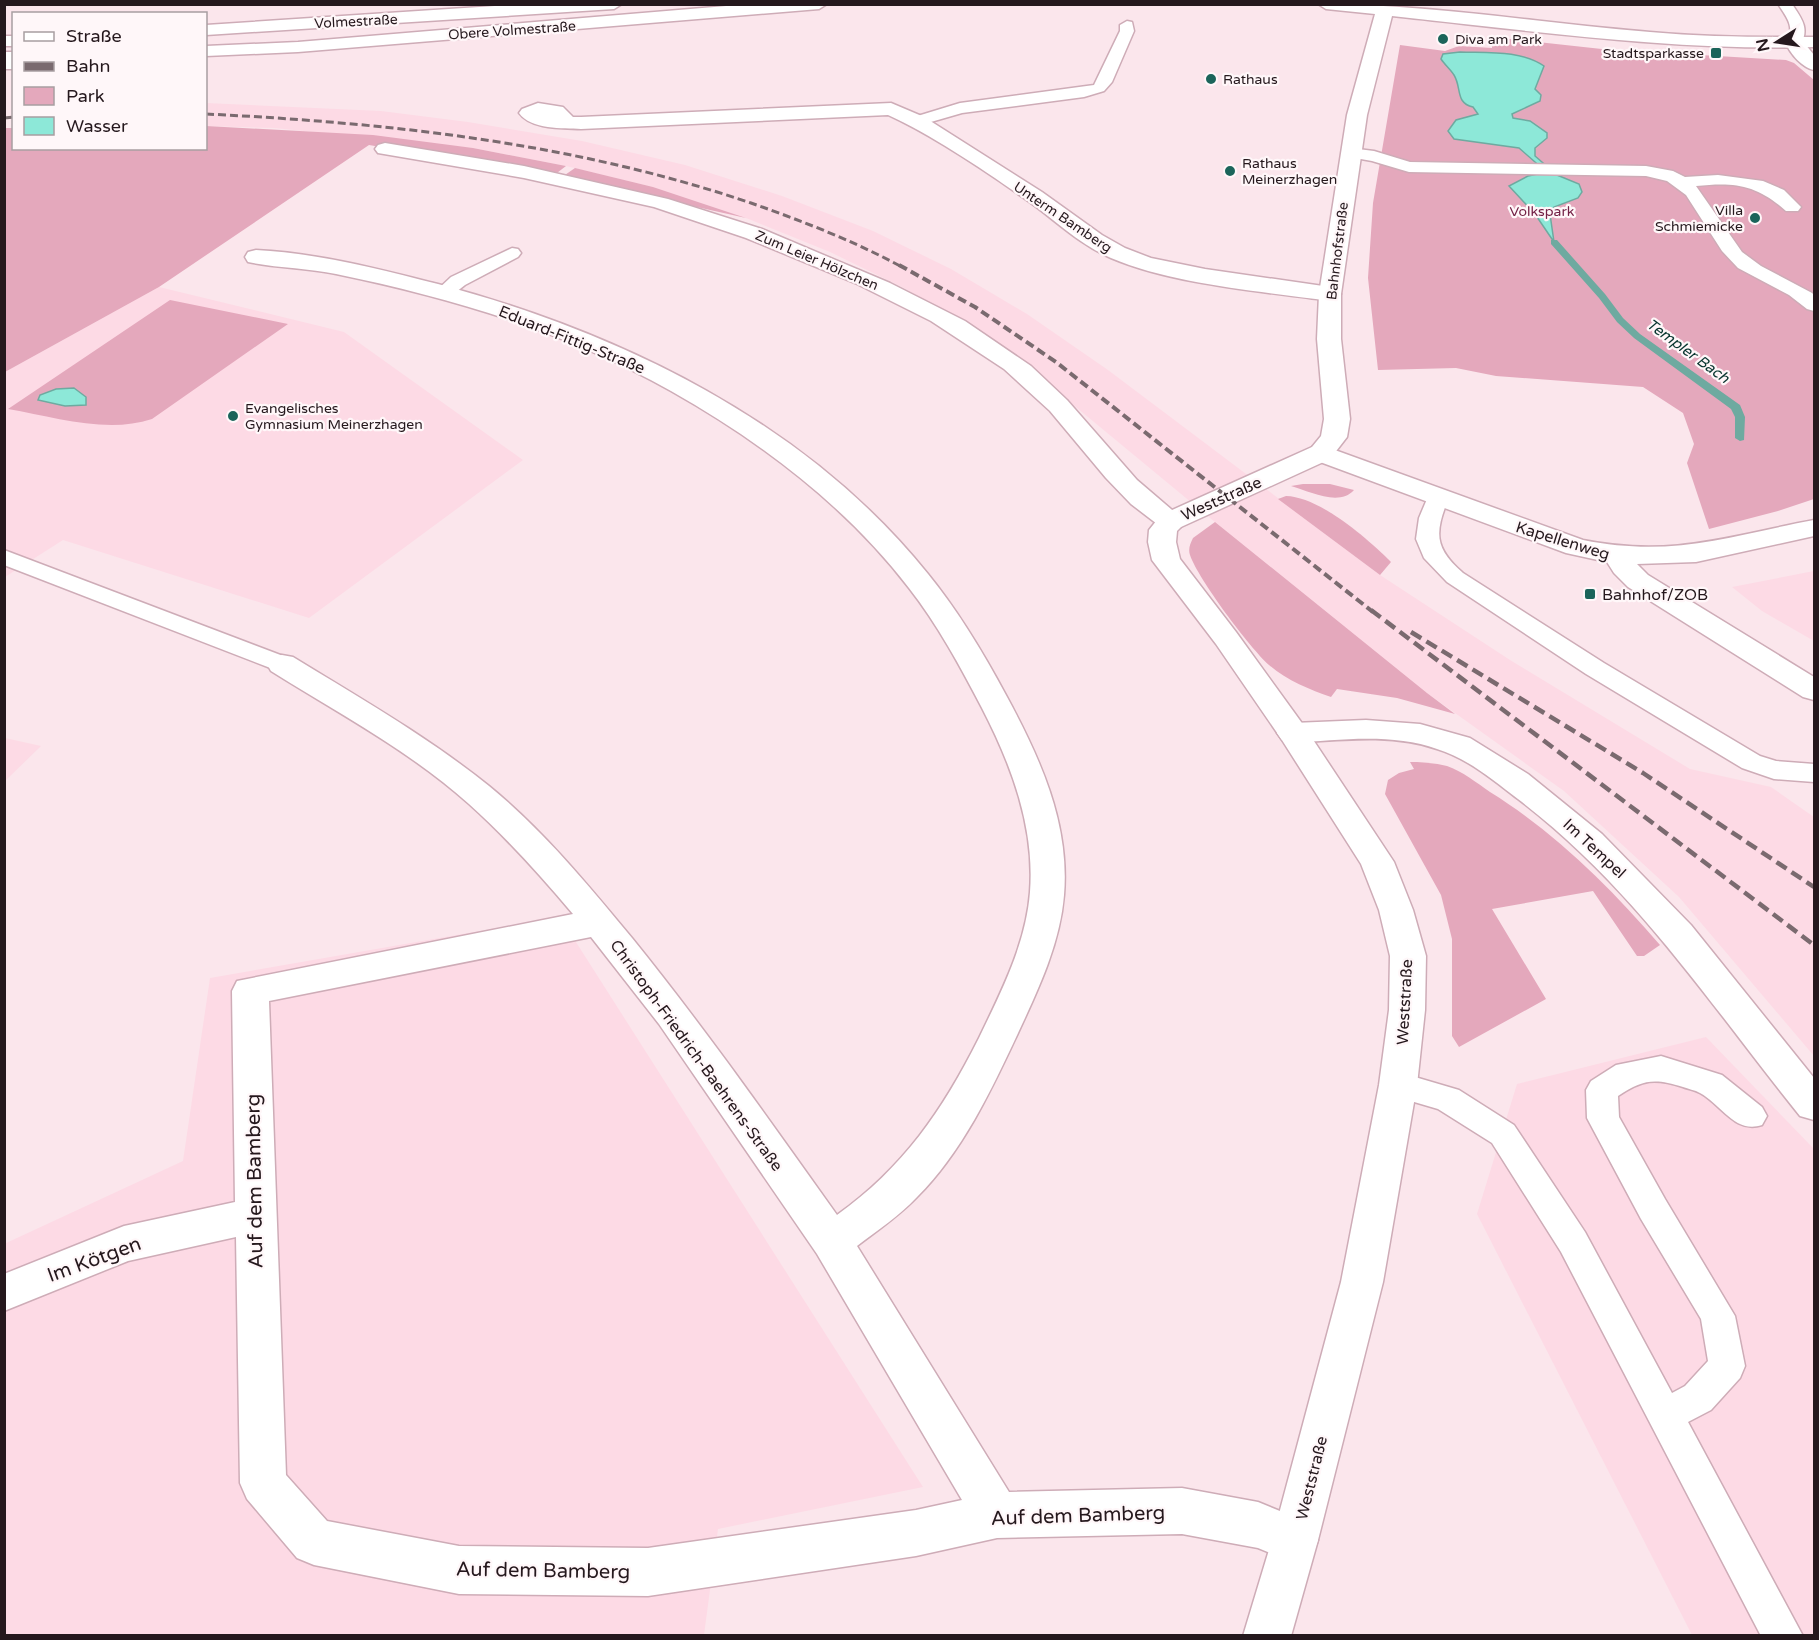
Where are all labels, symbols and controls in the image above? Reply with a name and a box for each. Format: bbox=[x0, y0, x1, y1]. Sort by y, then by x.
street label: Volmestraße bbox=[314, 11, 398, 32]
legend bbox=[12, 12, 207, 150]
north arrow bbox=[1747, 12, 1807, 72]
street label: Obere Volmestraße bbox=[448, 18, 577, 43]
text: Straße bbox=[66, 25, 122, 47]
place label: Diva am Park bbox=[1455, 31, 1542, 48]
marker: Diva am Park bbox=[1436, 32, 1450, 46]
text: N bbox=[1752, 37, 1774, 53]
place label: Stadtsparkasse bbox=[1603, 45, 1704, 62]
marker: Stadtsparkasse bbox=[1709, 46, 1723, 60]
text: Bahn bbox=[66, 55, 111, 77]
place label: Rathaus bbox=[1223, 71, 1278, 88]
marker: Rathaus bbox=[1204, 72, 1218, 86]
text: Park bbox=[66, 85, 105, 107]
text: Wasser bbox=[66, 115, 128, 137]
place label: Rathaus Meinerzhagen bbox=[1242, 155, 1337, 188]
marker: Rathaus Meinerzhagen bbox=[1223, 164, 1237, 178]
street label: Unterm Bamberg bbox=[1010, 178, 1115, 257]
street label: Bahnhofstraße bbox=[1323, 201, 1352, 301]
place label: Villa Schmiemicke bbox=[1655, 202, 1743, 235]
park label: Volkspark bbox=[1510, 203, 1575, 220]
marker: Villa Schmiemicke bbox=[1748, 211, 1762, 225]
street label: Zum Leier Hölzchen bbox=[753, 227, 881, 294]
street label: Eduard-Fittig-Straße bbox=[496, 301, 648, 378]
water label: Templer Bach bbox=[1643, 315, 1734, 388]
place label: Evangelisches Gymnasium Meinerzhagen bbox=[245, 400, 423, 433]
marker: Evangelisches Gymnasium Meinerzhagen bbox=[226, 409, 240, 423]
street label: Weststraße bbox=[1178, 472, 1265, 526]
street label: Kapellenweg bbox=[1513, 517, 1612, 565]
place label: Bahnhof/ZOB bbox=[1602, 585, 1708, 605]
marker: Bahnhof/ZOB bbox=[1583, 587, 1597, 601]
street label: Im Tempel bbox=[1559, 815, 1630, 883]
street label: Christoph-Friedrich-Baehrens-Straße bbox=[605, 936, 787, 1175]
street label: Weststraße bbox=[1393, 959, 1417, 1045]
street label: Auf dem Bamberg bbox=[241, 1094, 269, 1268]
street label: Im Kötgen bbox=[44, 1232, 145, 1288]
street label: Weststraße bbox=[1292, 1434, 1332, 1522]
street label: Auf dem Bamberg bbox=[990, 1501, 1166, 1531]
street label: Auf dem Bamberg bbox=[456, 1557, 630, 1585]

